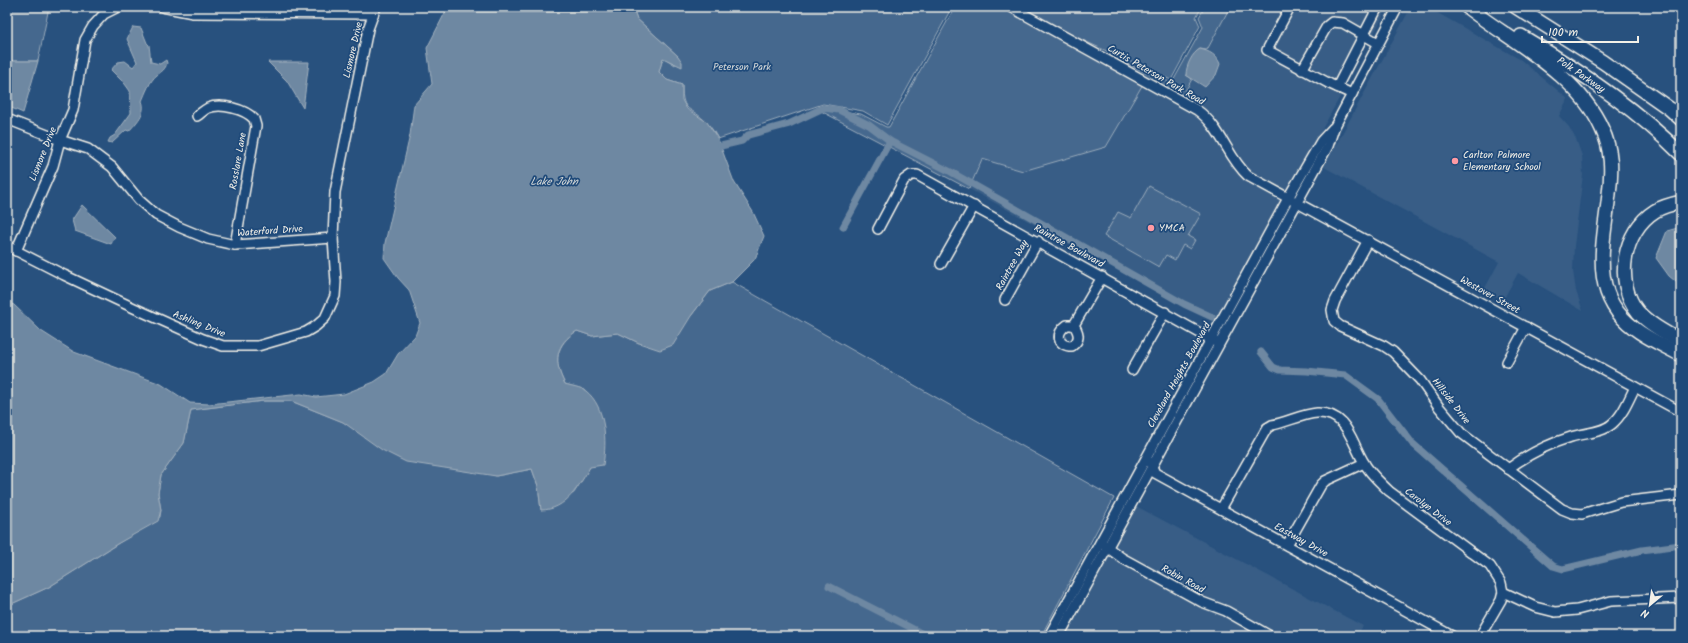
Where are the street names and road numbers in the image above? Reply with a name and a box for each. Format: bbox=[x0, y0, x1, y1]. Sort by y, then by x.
street label: Lismore Drive bbox=[339, 20, 367, 80]
street label: Curtis Peterson Park Road bbox=[1104, 40, 1209, 110]
street label: Polk Parkway bbox=[1554, 53, 1609, 97]
street label: Lismore Drive bbox=[25, 124, 61, 184]
street label: Rosslare Lane bbox=[225, 131, 251, 191]
street label: Raintree Boulevard bbox=[1031, 220, 1108, 272]
street label: Waterford Drive bbox=[237, 221, 304, 241]
street label: Raintree Way bbox=[992, 237, 1033, 293]
street label: Westover Street bbox=[1457, 272, 1523, 318]
street label: Ashling Drive bbox=[170, 306, 228, 342]
street label: Cleveland Heights Boulevard bbox=[1143, 318, 1215, 431]
street label: Hillside Drive bbox=[1428, 374, 1475, 428]
street label: Carolyn Drive bbox=[1401, 484, 1456, 530]
street label: Eastway Drive bbox=[1271, 519, 1331, 562]
street label: Robin Road bbox=[1158, 561, 1208, 598]

